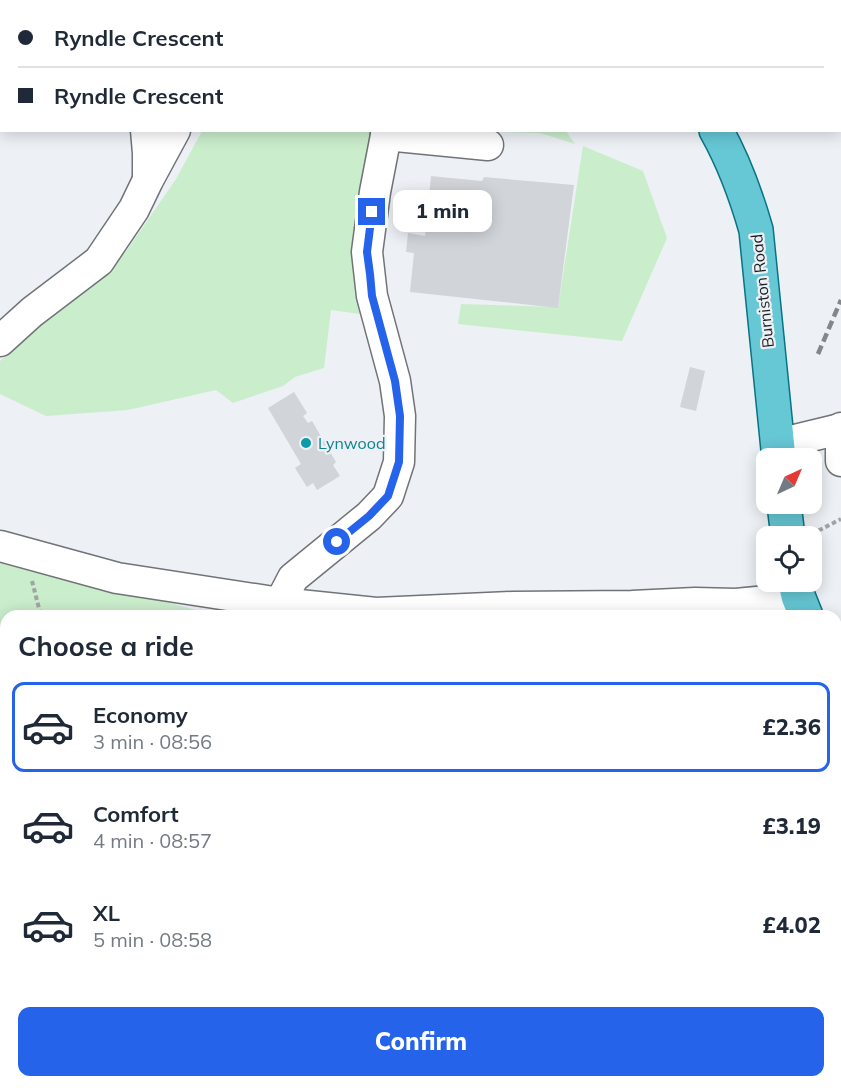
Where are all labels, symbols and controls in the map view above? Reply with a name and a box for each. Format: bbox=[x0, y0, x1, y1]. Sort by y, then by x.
text: Ryndle Crescent bbox=[54, 24, 223, 52]
text: Ryndle Crescent bbox=[54, 82, 223, 110]
callout: 1 min bbox=[393, 191, 492, 233]
route end bbox=[358, 198, 385, 225]
text: 1 min bbox=[416, 198, 469, 223]
street label: Burniston Road bbox=[746, 233, 778, 349]
place label: Lynwood bbox=[318, 433, 386, 453]
marker: Lynwood bbox=[299, 436, 313, 450]
north arrow bbox=[756, 448, 822, 514]
map controls bbox=[756, 448, 822, 592]
button: locate bbox=[756, 526, 822, 592]
route start bbox=[323, 528, 350, 555]
text: Choose a ride bbox=[18, 629, 194, 663]
icon: car bbox=[21, 700, 75, 754]
text: Economy bbox=[93, 701, 188, 729]
text: £2.36 bbox=[762, 713, 821, 741]
text: 3 min · 08:56 bbox=[93, 729, 212, 754]
icon: car bbox=[21, 799, 75, 853]
text: Comfort bbox=[93, 800, 179, 828]
text: £3.19 bbox=[762, 812, 821, 840]
text: 4 min · 08:57 bbox=[93, 828, 212, 853]
icon: car bbox=[21, 898, 75, 952]
text: XL bbox=[93, 899, 120, 927]
text: £4.02 bbox=[762, 911, 821, 939]
text: 5 min · 08:58 bbox=[93, 927, 212, 952]
button: Confirm bbox=[18, 1007, 824, 1076]

